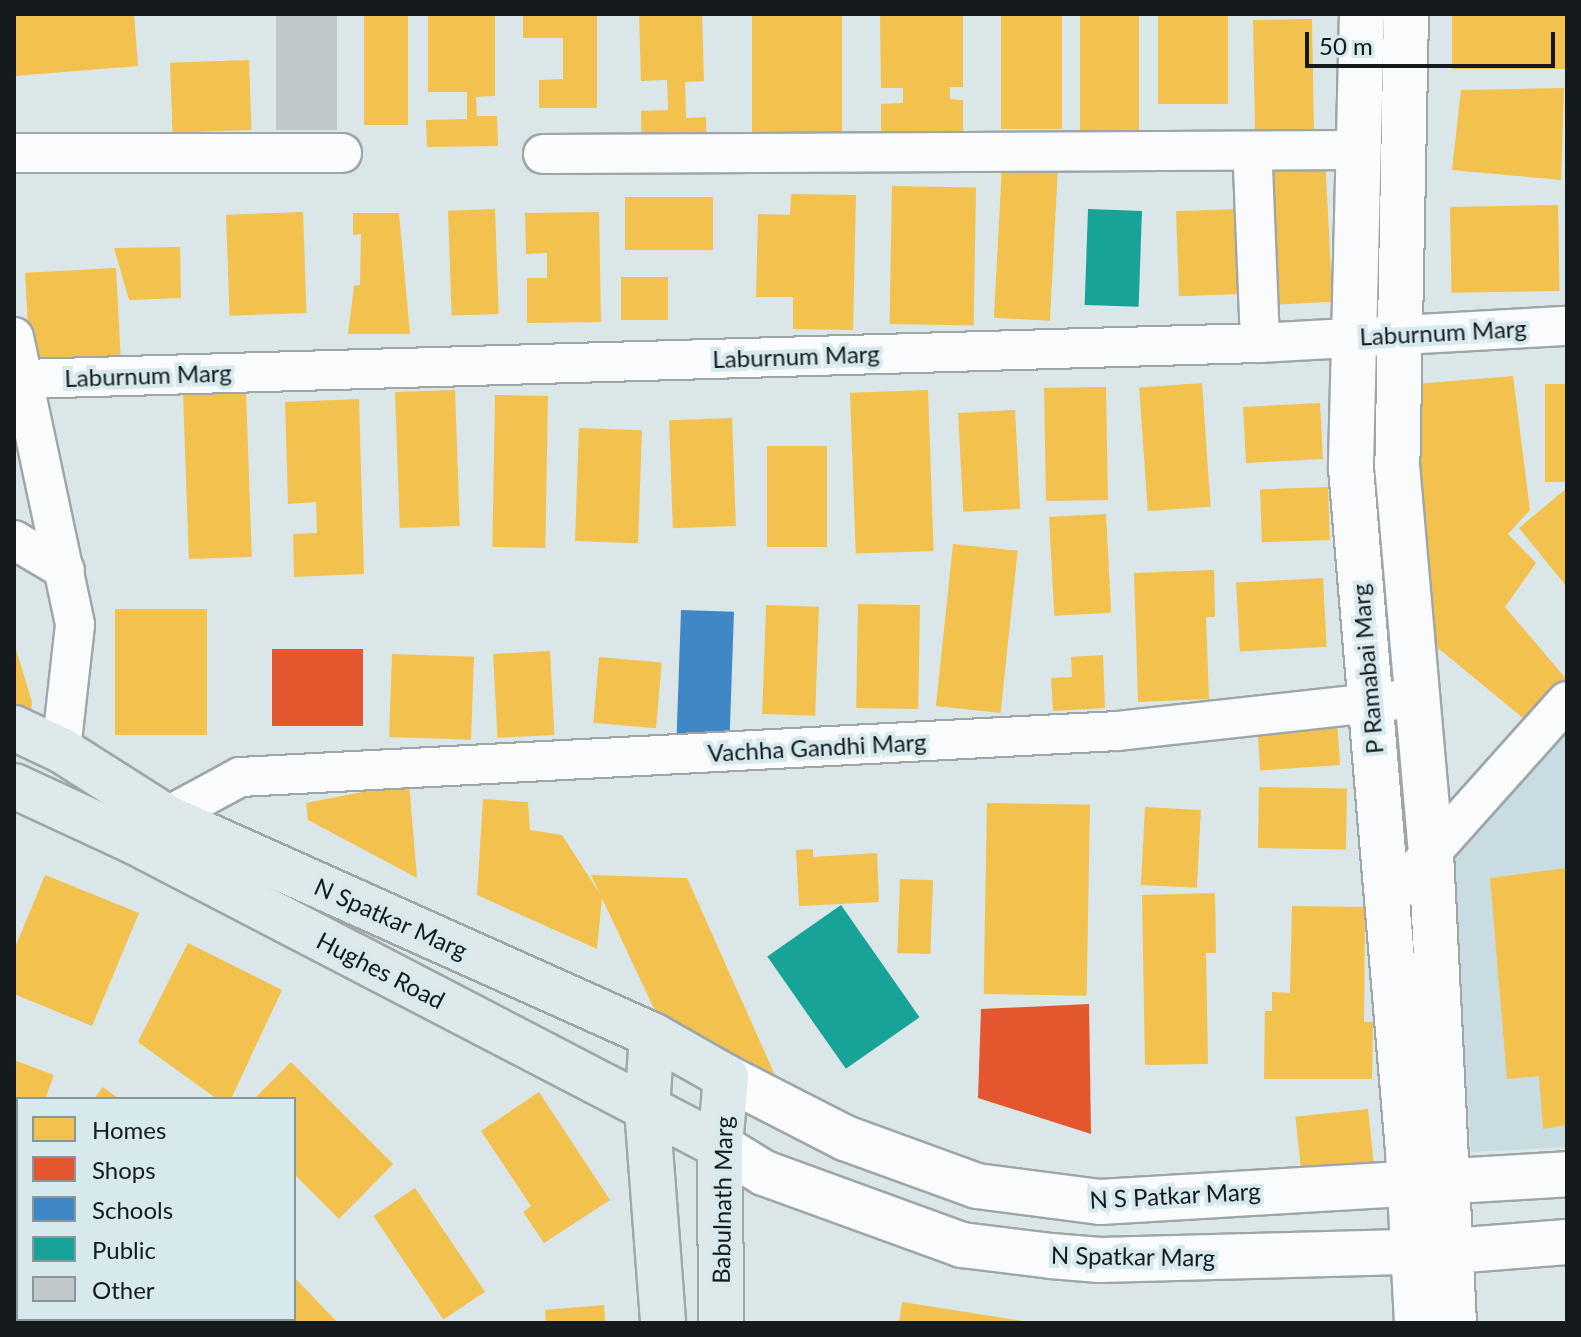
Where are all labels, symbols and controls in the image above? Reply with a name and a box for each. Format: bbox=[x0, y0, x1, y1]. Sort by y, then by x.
scale bar bbox=[1309, 16, 1559, 66]
text: 50 m bbox=[1319, 31, 1373, 60]
street label: Laburnum Marg bbox=[1359, 313, 1527, 351]
street label: Laburnum Marg bbox=[712, 339, 880, 373]
street label: Laburnum Marg bbox=[64, 358, 232, 392]
street label: P Ramabai Marg bbox=[1345, 583, 1389, 755]
street label: Vachha Gandhi Marg bbox=[707, 727, 927, 767]
street label: N Spatkar Marg bbox=[310, 871, 472, 965]
street label: Hughes Road bbox=[312, 925, 450, 1015]
legend bbox=[16, 1097, 296, 1321]
text: Homes bbox=[92, 1115, 166, 1144]
street label: Babulnath Marg bbox=[706, 1116, 738, 1284]
text: Shops bbox=[92, 1155, 156, 1184]
street label: N S Patkar Marg bbox=[1088, 1176, 1262, 1214]
text: Schools bbox=[92, 1195, 173, 1224]
text: Public bbox=[92, 1235, 156, 1264]
street label: N Spatkar Marg bbox=[1050, 1240, 1216, 1272]
text: Other bbox=[92, 1275, 155, 1304]

